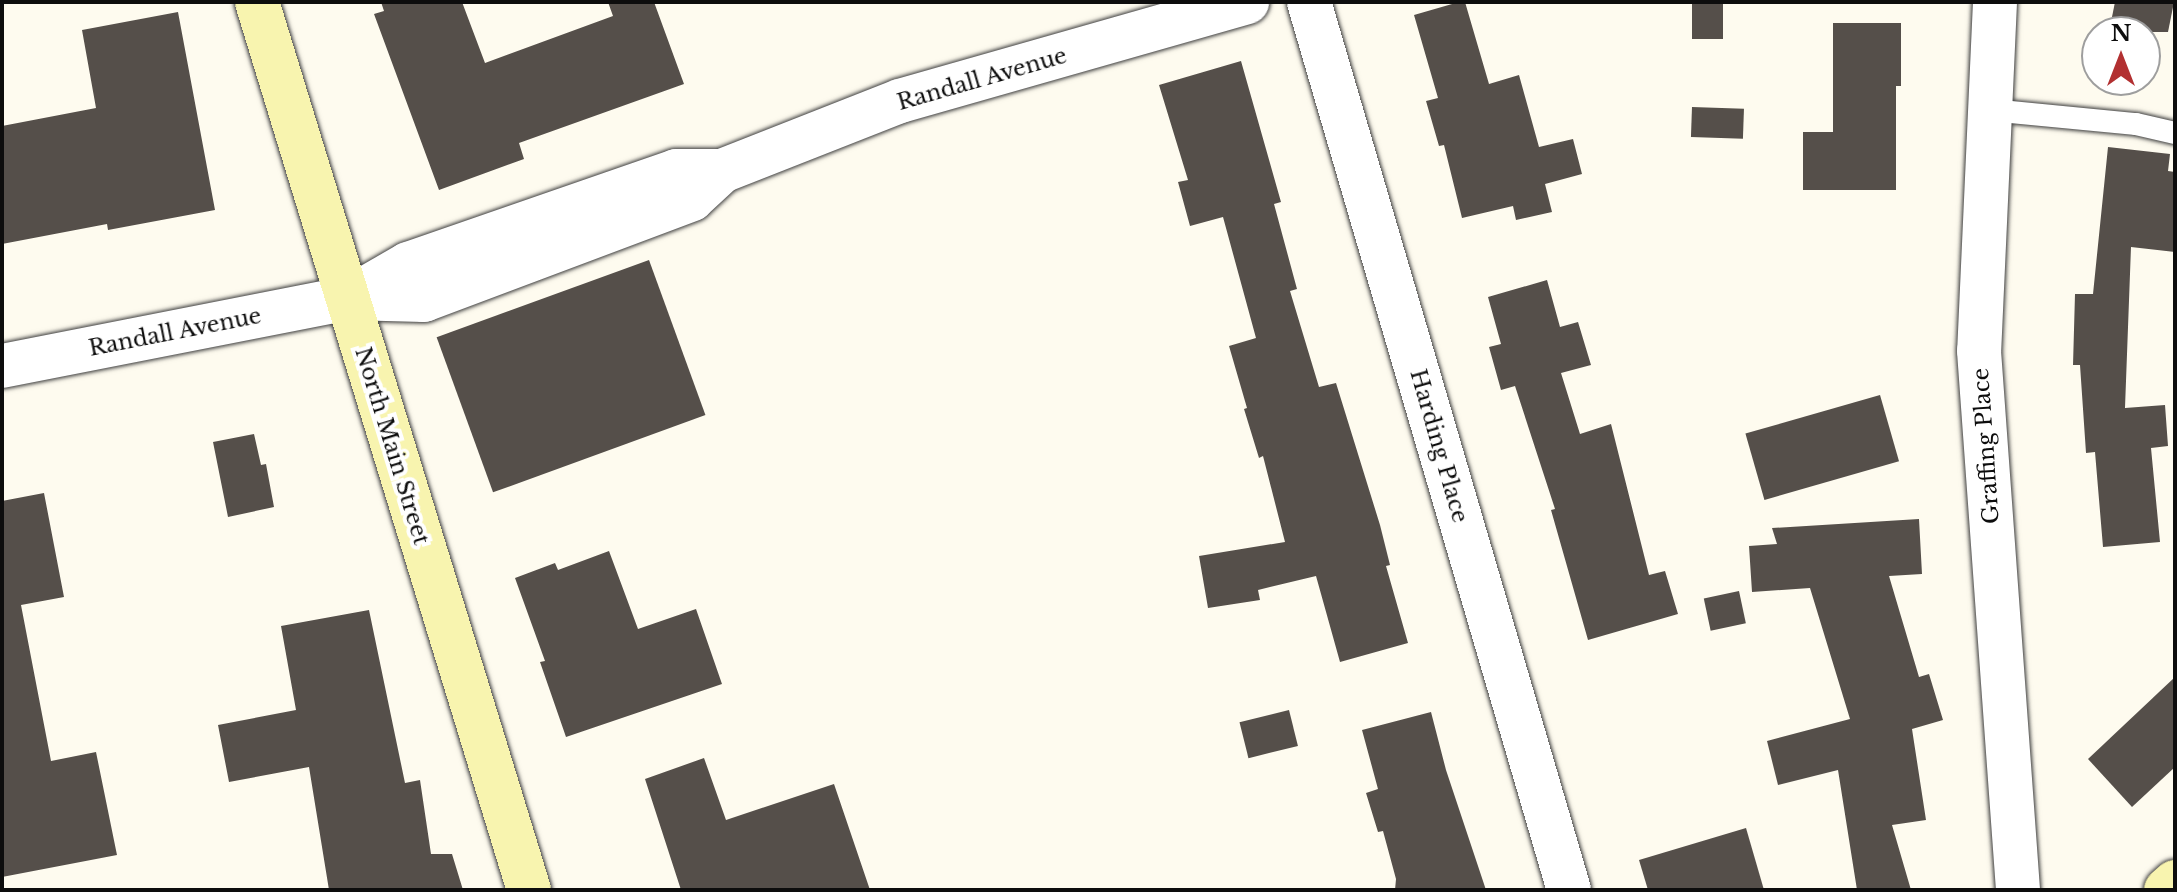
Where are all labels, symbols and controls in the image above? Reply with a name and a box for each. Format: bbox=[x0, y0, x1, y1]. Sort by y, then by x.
north arrow bbox=[2081, 16, 2161, 96]
text: N bbox=[2111, 20, 2131, 47]
street label: Randall Avenue bbox=[894, 42, 1070, 116]
street label: Randall Avenue bbox=[86, 302, 264, 362]
street label: North Main Street bbox=[349, 344, 435, 548]
street label: Harding Place bbox=[1404, 366, 1474, 526]
street label: Graffing Place bbox=[1967, 367, 2005, 525]

